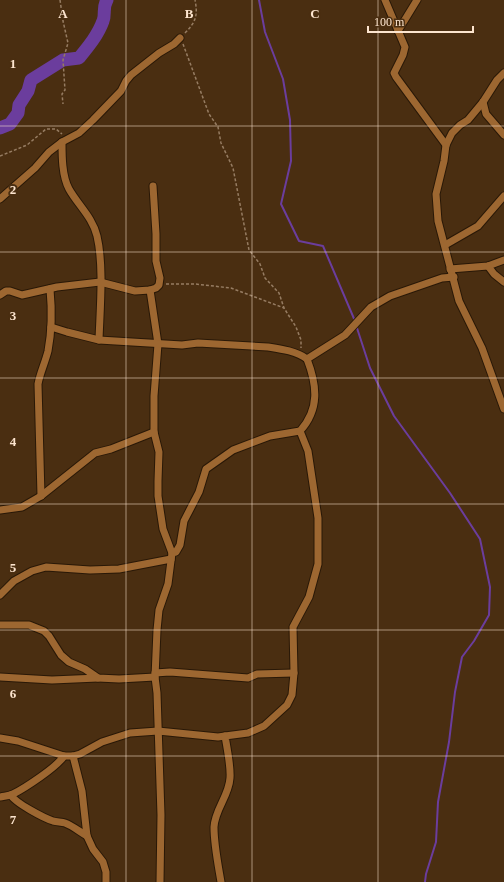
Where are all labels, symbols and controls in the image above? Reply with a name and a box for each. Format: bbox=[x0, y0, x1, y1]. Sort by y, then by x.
text: A bbox=[58, 6, 68, 21]
text: B bbox=[185, 6, 194, 21]
text: C bbox=[310, 6, 320, 21]
scale bar bbox=[368, 8, 473, 34]
text: 100 m bbox=[374, 15, 405, 29]
text: 1 bbox=[10, 56, 16, 71]
text: 2 bbox=[10, 182, 16, 197]
text: 3 bbox=[10, 308, 17, 323]
text: 4 bbox=[10, 434, 17, 449]
text: 5 bbox=[10, 560, 17, 575]
text: 6 bbox=[10, 686, 17, 701]
text: 7 bbox=[10, 812, 17, 827]

